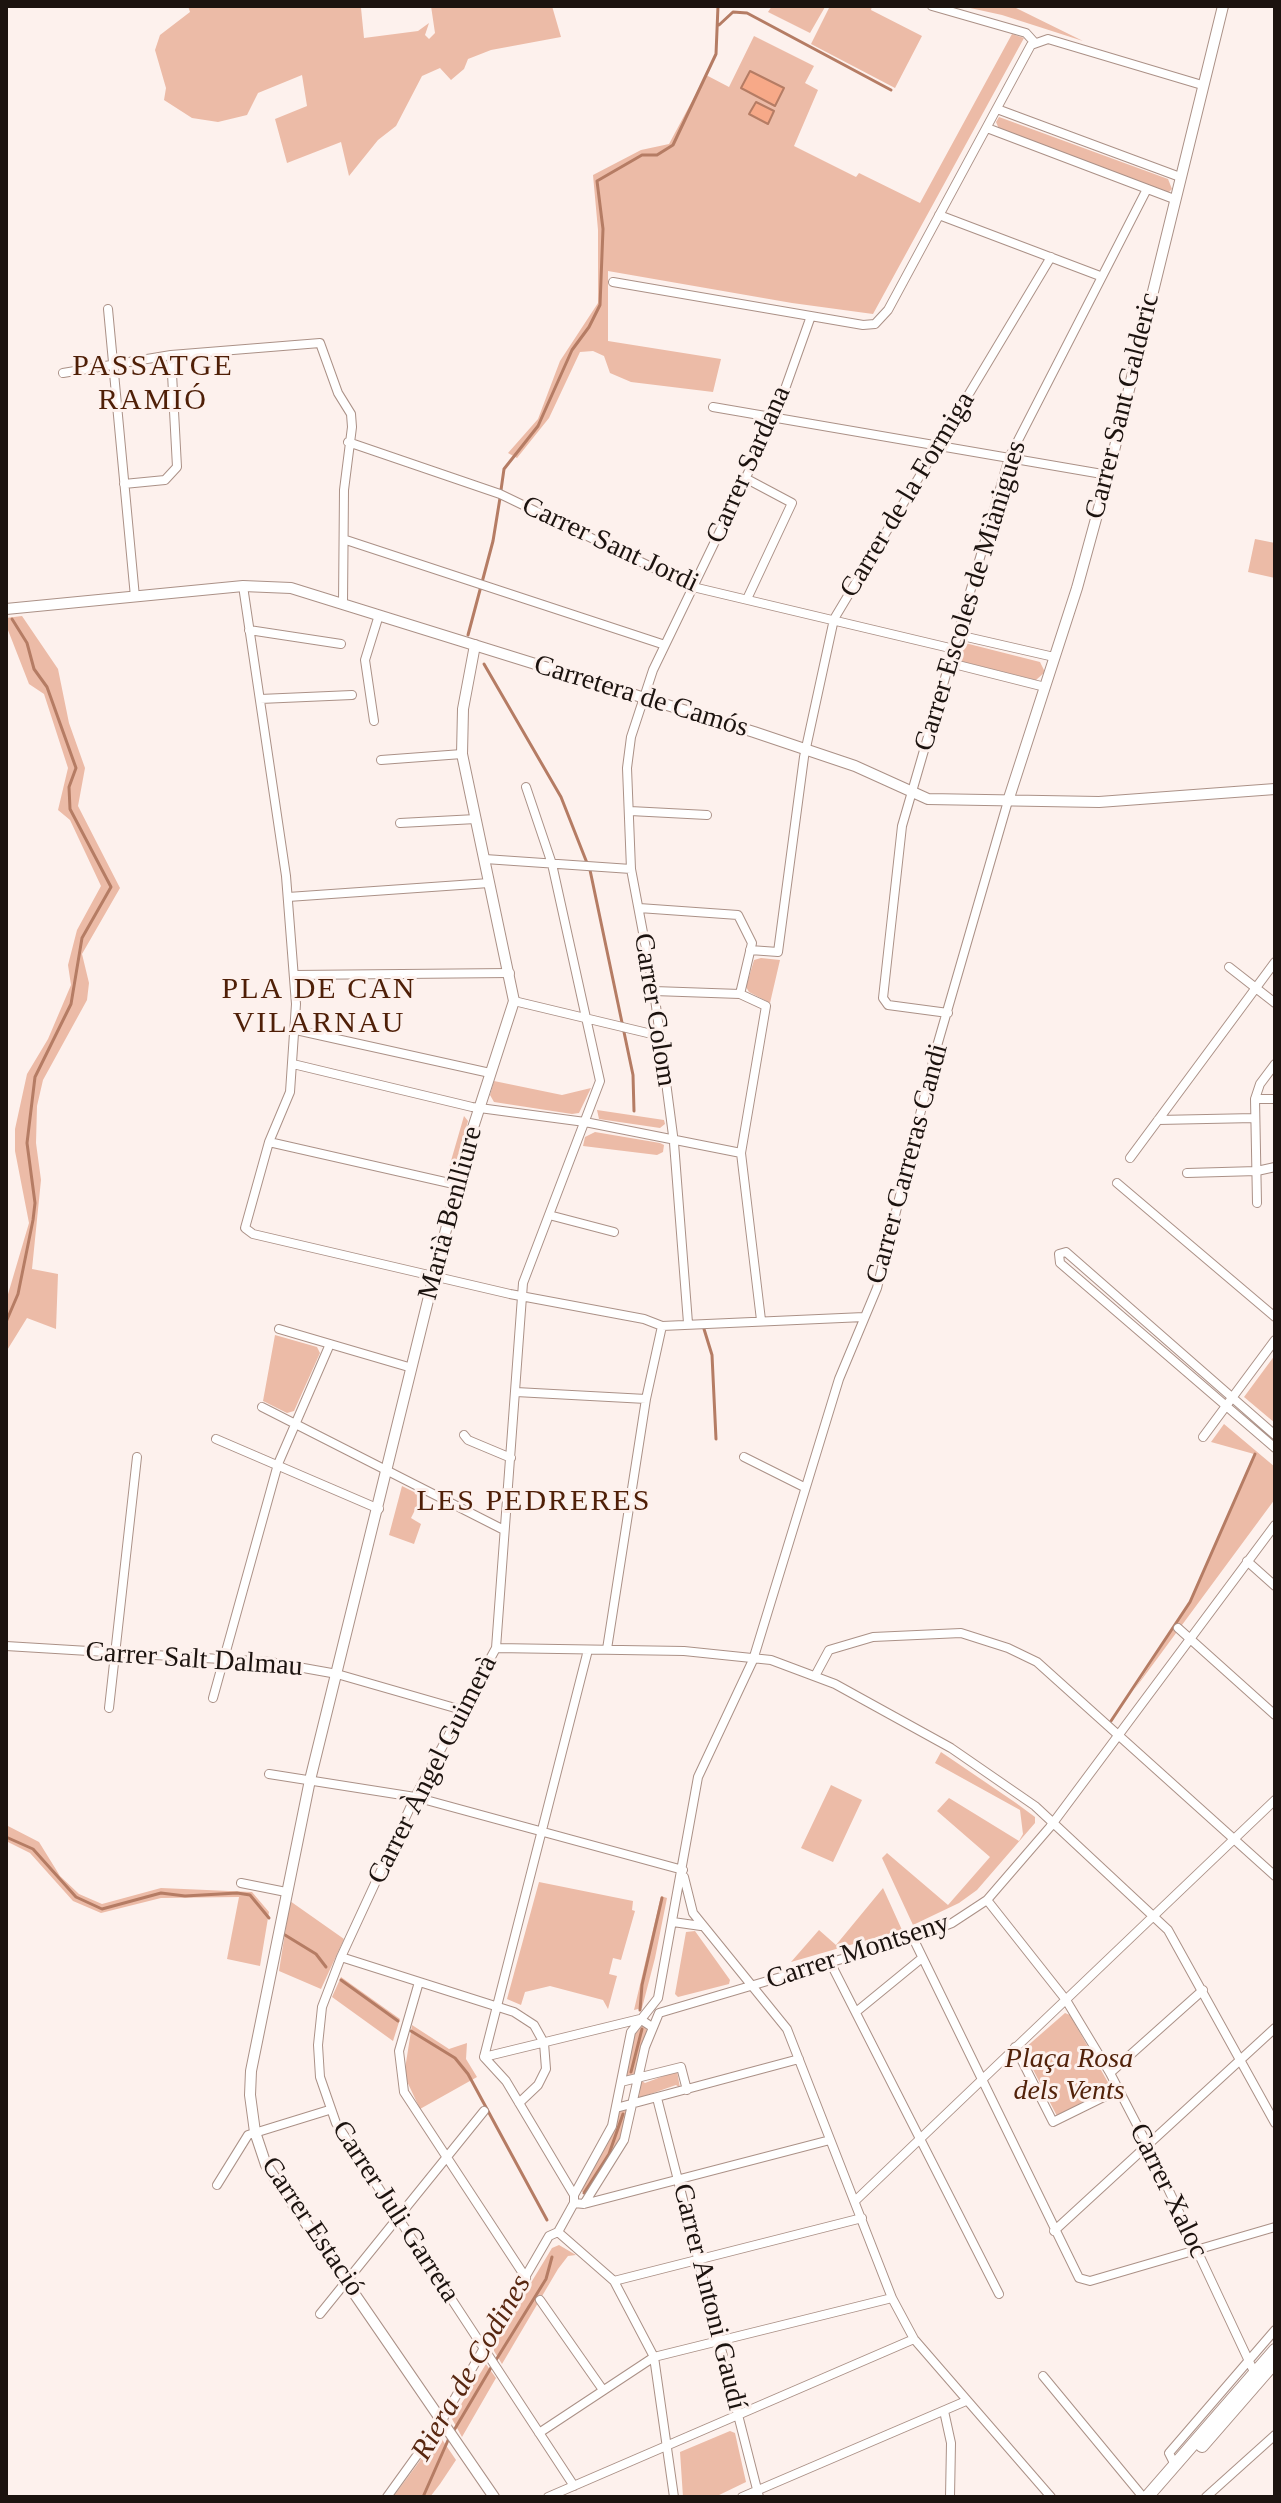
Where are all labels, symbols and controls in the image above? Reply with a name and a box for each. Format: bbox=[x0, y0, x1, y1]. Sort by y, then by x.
street label: Carrer Sant Galderic bbox=[1079, 290, 1167, 522]
district label: PASSATGE RAMIÓ bbox=[72, 349, 234, 420]
street label: Carrer Sardana bbox=[699, 381, 799, 549]
street label: Carrer de la Formiga bbox=[833, 386, 983, 604]
street label: Carrer Escoles de Miànigues bbox=[908, 437, 1034, 755]
street label: Carrer Sant Jordi bbox=[516, 489, 704, 601]
street label: Carretera de Camós bbox=[530, 648, 752, 746]
street label: Carrer Colom bbox=[625, 931, 683, 1089]
district label: PLA DE CAN VILARNAU bbox=[221, 972, 417, 1042]
street label: Carrer Carreras Candi bbox=[860, 1040, 956, 1288]
street label: Marià Benlliure bbox=[412, 1123, 490, 1303]
district label: LES PEDRERES bbox=[417, 1484, 651, 1520]
street label: Carrer Salt Dalmau bbox=[84, 1636, 304, 1684]
street label: Carrer Àngel Guimerà bbox=[361, 1650, 505, 1890]
street label: Carrer Montseny bbox=[762, 1907, 954, 1997]
park label: Plaça Rosa dels Vents bbox=[1005, 2043, 1133, 2109]
street label: Carrer Juli Garreta bbox=[324, 2115, 466, 2309]
street label: Carrer Xaloc bbox=[1121, 2118, 1215, 2264]
street label: Carrer Estació bbox=[253, 2151, 371, 2303]
street label: Carrer Antoni Gaudí bbox=[665, 2181, 753, 2413]
water label: Riera de Codines bbox=[404, 2269, 540, 2467]

